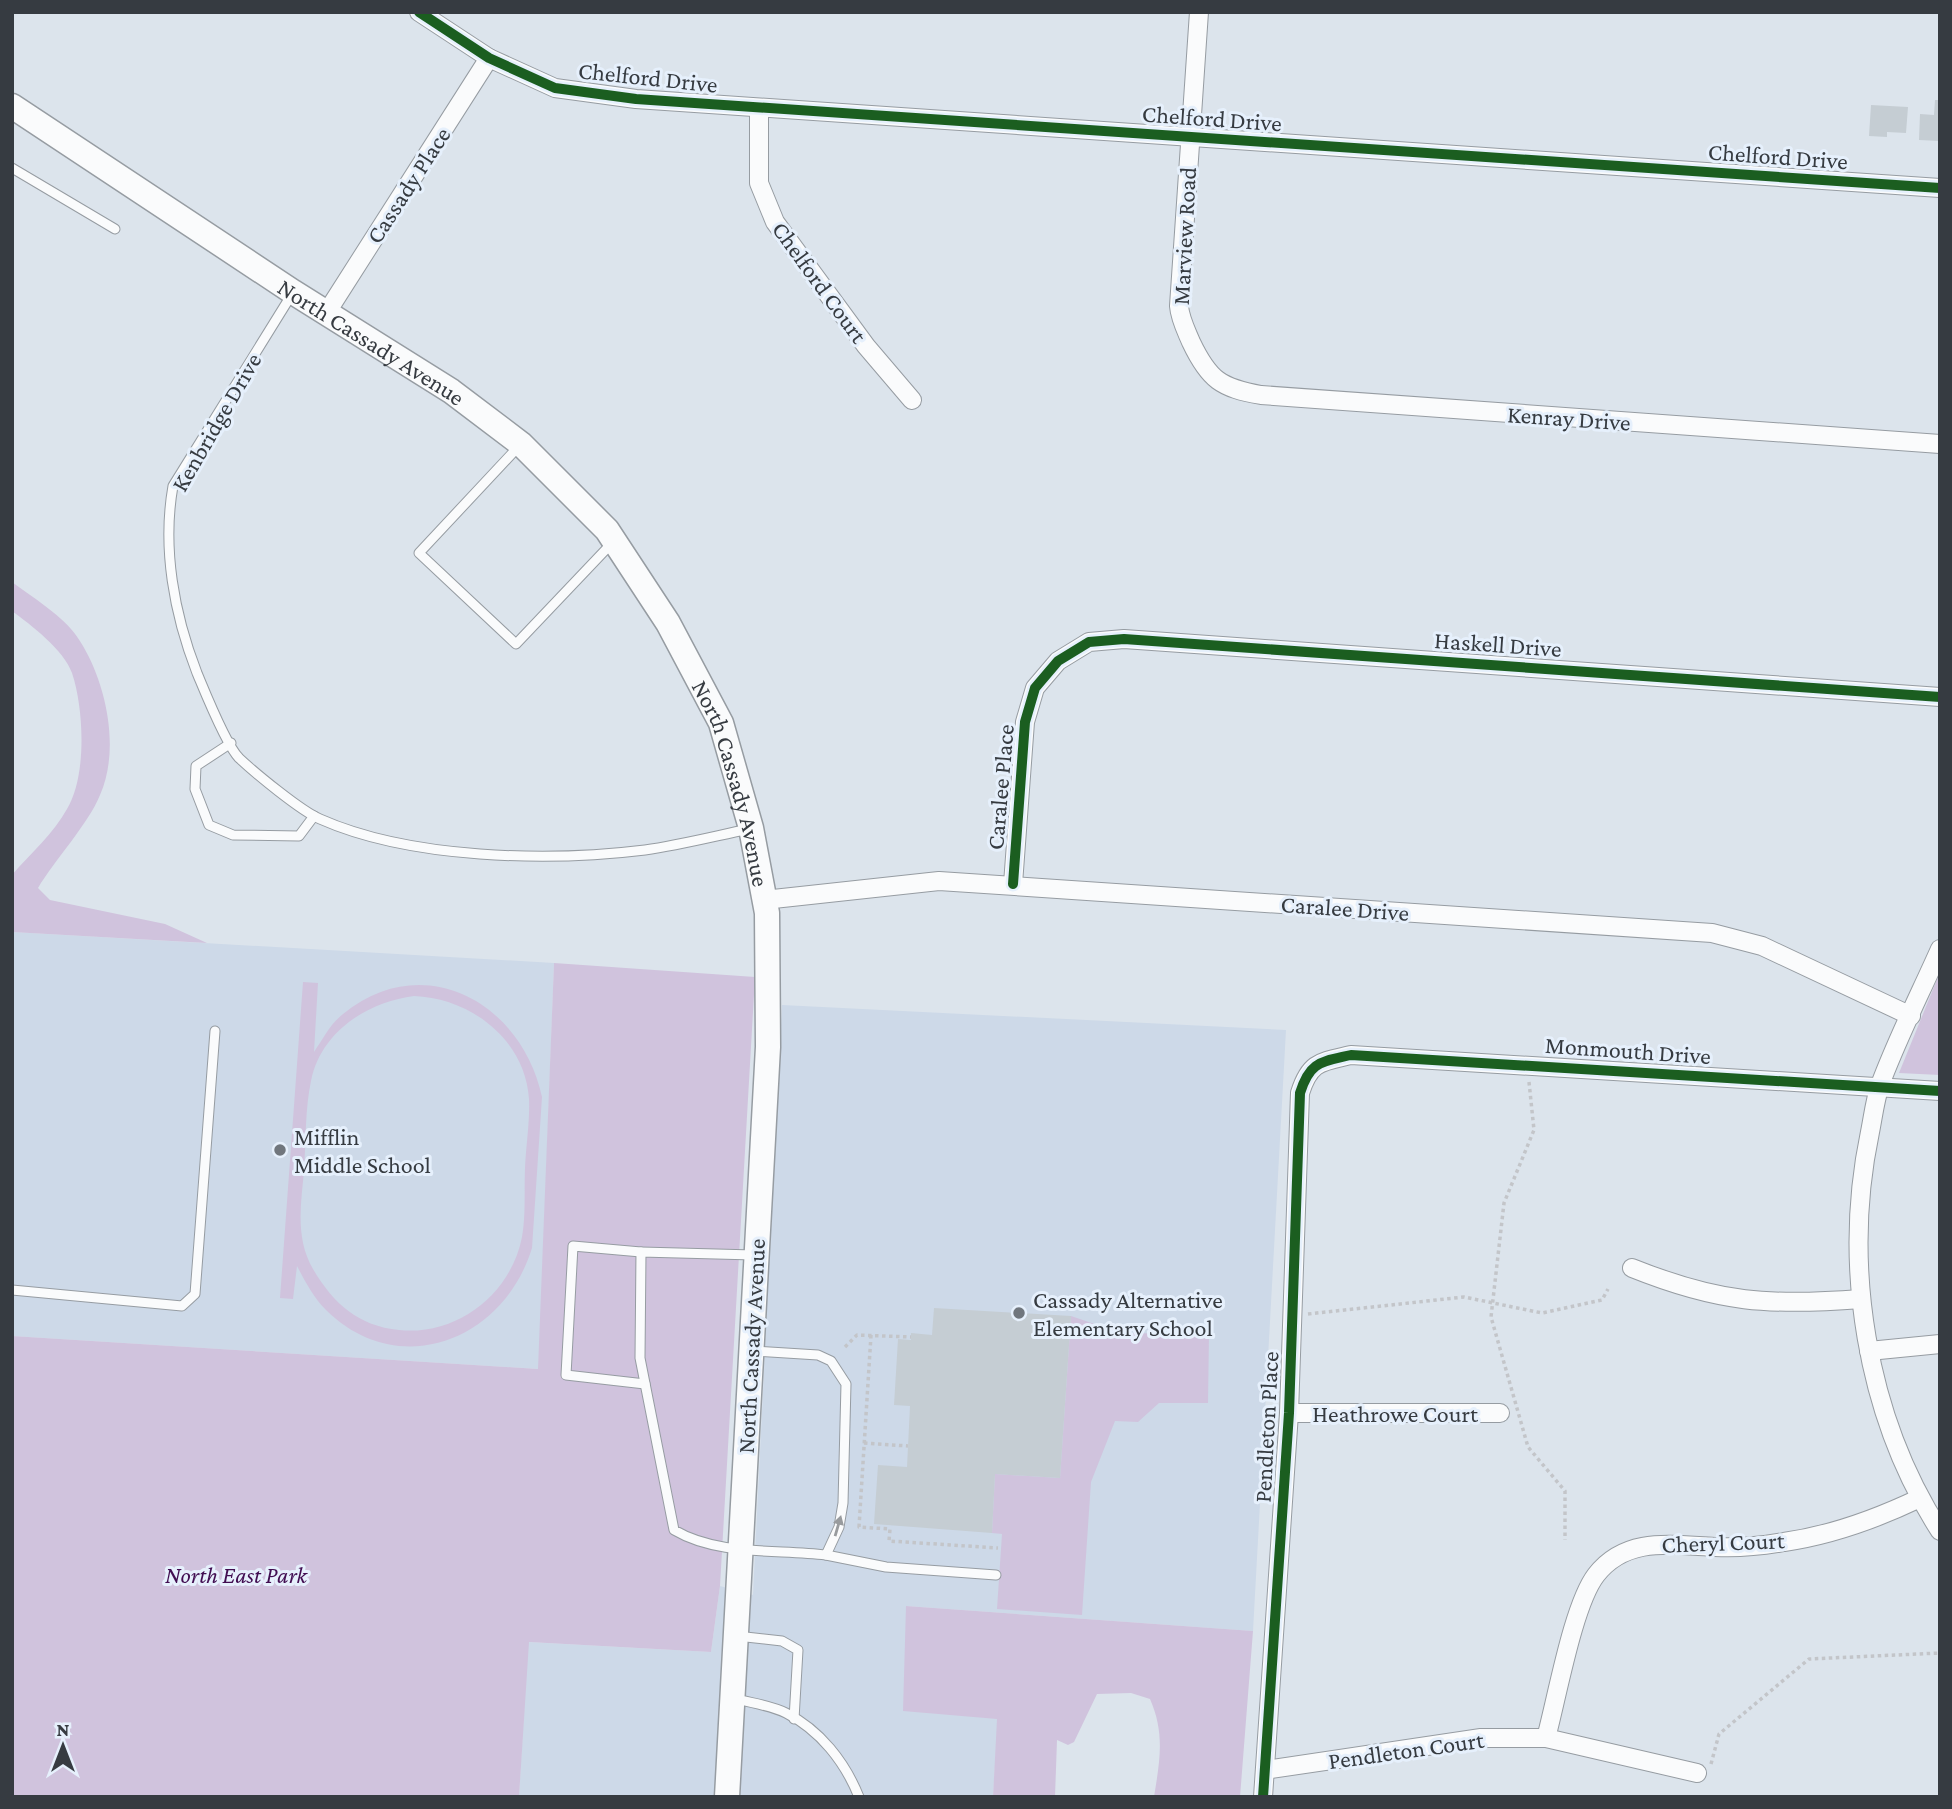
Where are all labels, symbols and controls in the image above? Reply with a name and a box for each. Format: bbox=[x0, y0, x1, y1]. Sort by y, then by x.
street label: Chelford Drive bbox=[577, 56, 719, 98]
street label: Chelford Drive bbox=[1141, 100, 1283, 136]
street label: Cassady Place bbox=[360, 122, 456, 248]
street label: Chelford Drive bbox=[1707, 138, 1849, 174]
street label: Marview Road bbox=[1167, 166, 1201, 306]
street label: Chelford Court bbox=[767, 216, 874, 349]
street label: North Cassady Avenue bbox=[273, 273, 471, 410]
street label: Kenbridge Drive bbox=[165, 348, 267, 496]
street label: Kenray Drive bbox=[1506, 400, 1632, 436]
street label: Haskell Drive bbox=[1433, 626, 1563, 662]
street label: North Cassady Avenue bbox=[687, 675, 775, 889]
street label: Caralee Place bbox=[981, 723, 1019, 851]
street label: Caralee Drive bbox=[1280, 890, 1410, 926]
street label: Monmouth Drive bbox=[1544, 1031, 1712, 1069]
place label: Mifflin Middle School bbox=[294, 1123, 431, 1178]
marker: Mifflin Middle School bbox=[272, 1142, 288, 1158]
street label: North Cassady Avenue bbox=[732, 1238, 770, 1454]
place label: Cassady Alternative Elementary School bbox=[1033, 1286, 1223, 1341]
marker: Cassady Alternative Elementary School bbox=[1011, 1305, 1027, 1321]
street label: Pendleton Place bbox=[1249, 1351, 1283, 1503]
street label: Heathrowe Court bbox=[1312, 1400, 1479, 1427]
one-way arrow bbox=[833, 1515, 843, 1536]
street label: Cheryl Court bbox=[1661, 1526, 1786, 1558]
park label: North East Park bbox=[165, 1561, 309, 1588]
north arrow bbox=[28, 1711, 98, 1781]
text: N bbox=[57, 1719, 70, 1740]
street label: Pendleton Court bbox=[1327, 1726, 1487, 1774]

